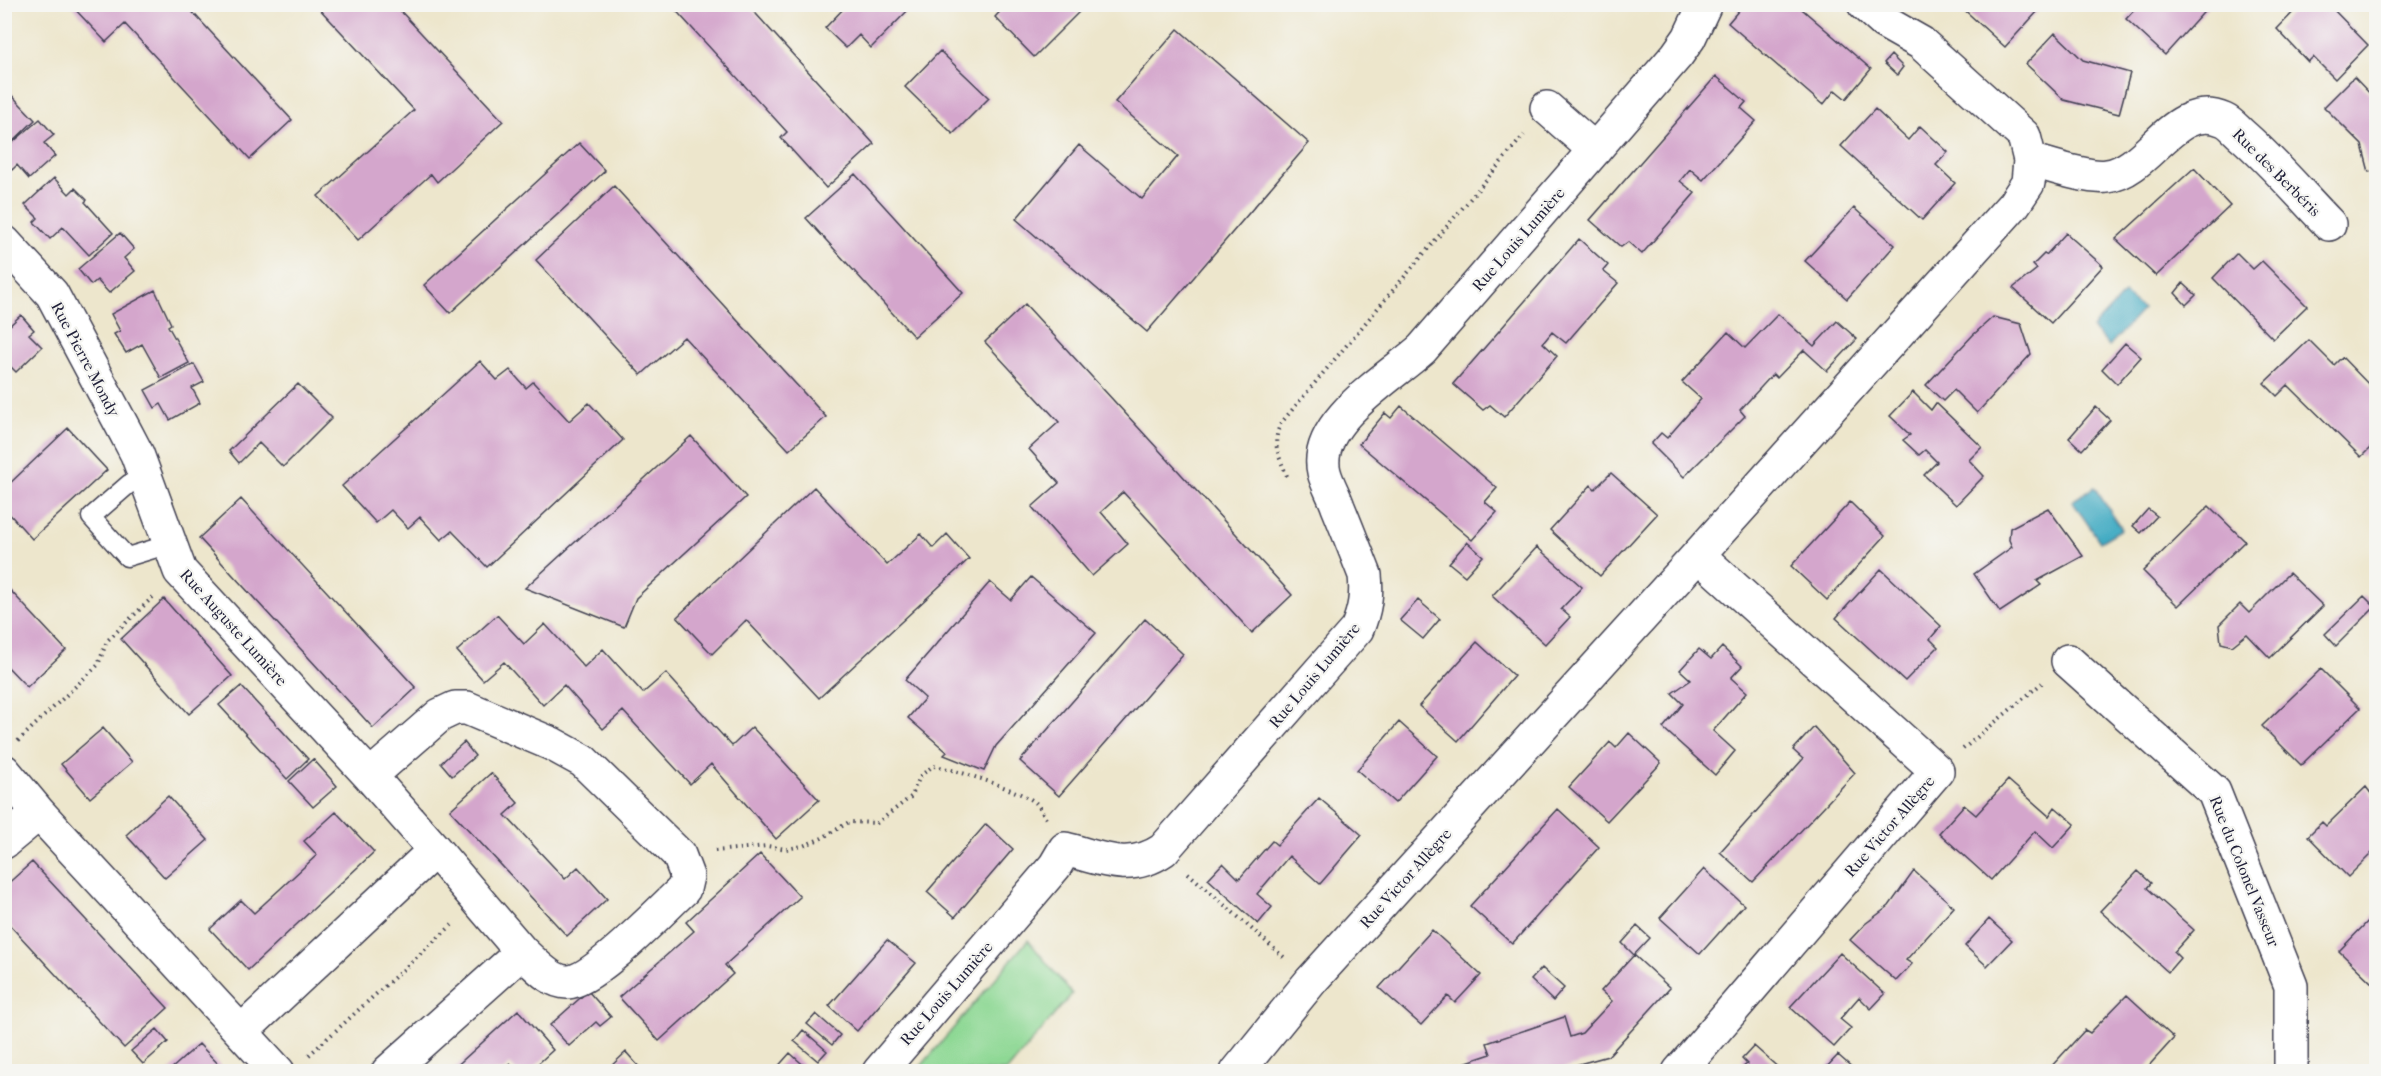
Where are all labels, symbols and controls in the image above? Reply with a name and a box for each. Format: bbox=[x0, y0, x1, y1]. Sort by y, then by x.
street label: Rue des Berbéris bbox=[2229, 124, 2325, 220]
street label: Rue Louis Lumière bbox=[1468, 183, 1569, 295]
street label: Rue Pierre Mondy bbox=[47, 299, 124, 420]
street label: Rue Auguste Lumière bbox=[176, 565, 291, 690]
street label: Rue Louis Lumière bbox=[1265, 619, 1364, 732]
street label: Rue Victor Allègre bbox=[1840, 772, 1939, 881]
street label: Rue du Colonel Vasseur bbox=[2206, 793, 2284, 950]
street label: Rue Victor Allègre bbox=[1355, 824, 1455, 932]
street label: Rue Louis Lumière bbox=[896, 937, 997, 1049]

